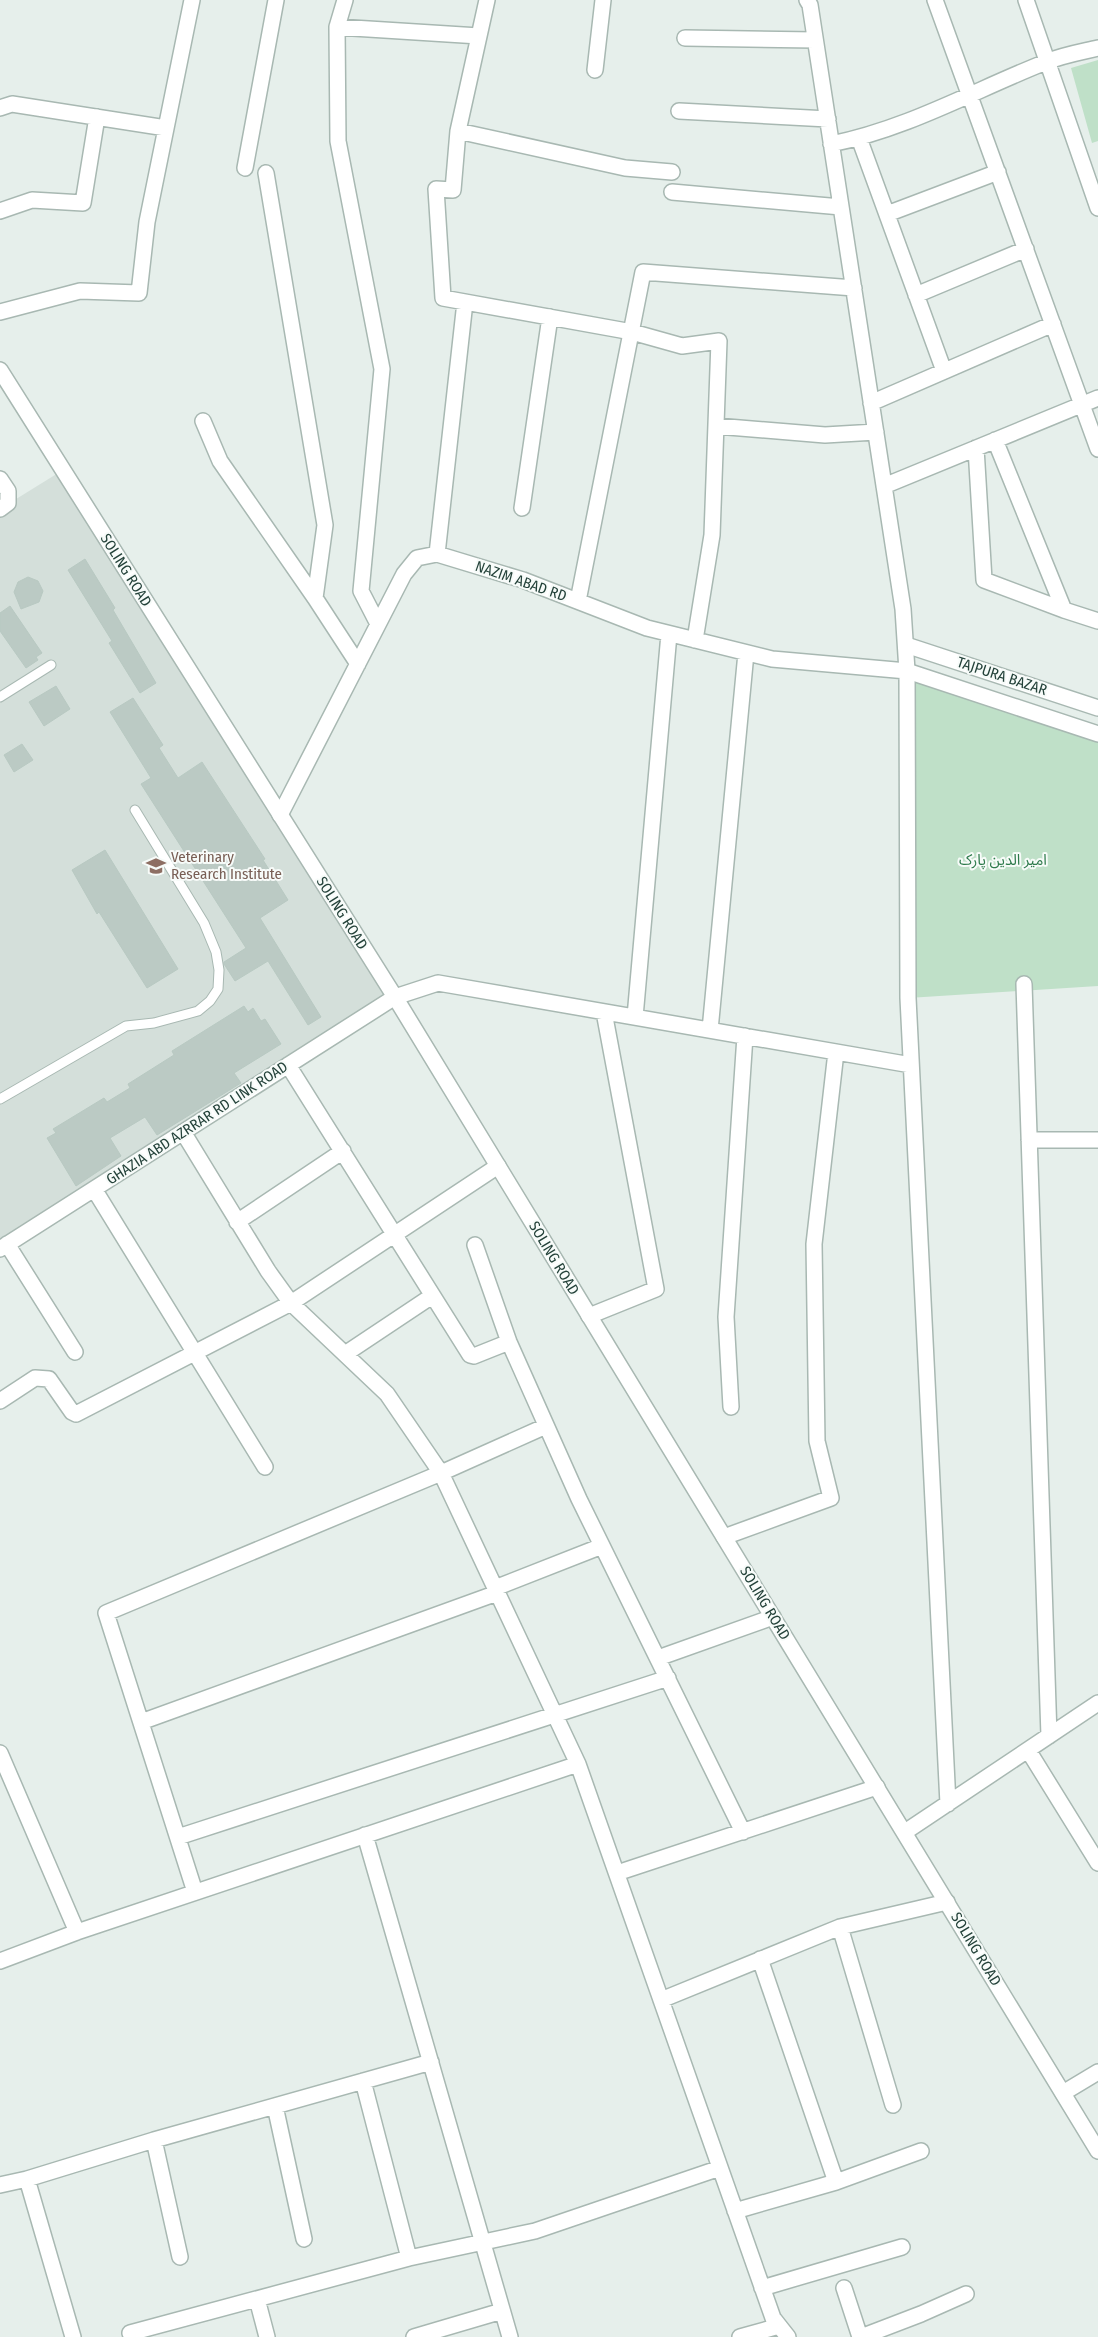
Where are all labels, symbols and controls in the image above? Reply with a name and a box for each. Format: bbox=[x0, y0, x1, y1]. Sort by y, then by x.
street label: SOLING ROAD bbox=[96, 530, 156, 610]
street label: NAZIM ABAD RD bbox=[473, 557, 569, 605]
street label: TAJPURA BAZAR bbox=[955, 653, 1049, 699]
place label: Veterinary Research Institute bbox=[171, 848, 282, 883]
park label: امیر الدین پارک bbox=[959, 851, 1047, 870]
school or university icon: Veterinary Research Institute bbox=[145, 855, 167, 877]
street label: SOLING ROAD bbox=[312, 873, 372, 953]
street label: GHAZIA ABD AZRRAR RD LINK ROAD bbox=[103, 1058, 291, 1188]
street label: SOLING ROAD bbox=[525, 1218, 583, 1298]
street label: SOLING ROAD bbox=[736, 1563, 794, 1643]
street label: SOLING ROAD bbox=[947, 1909, 1005, 1989]

